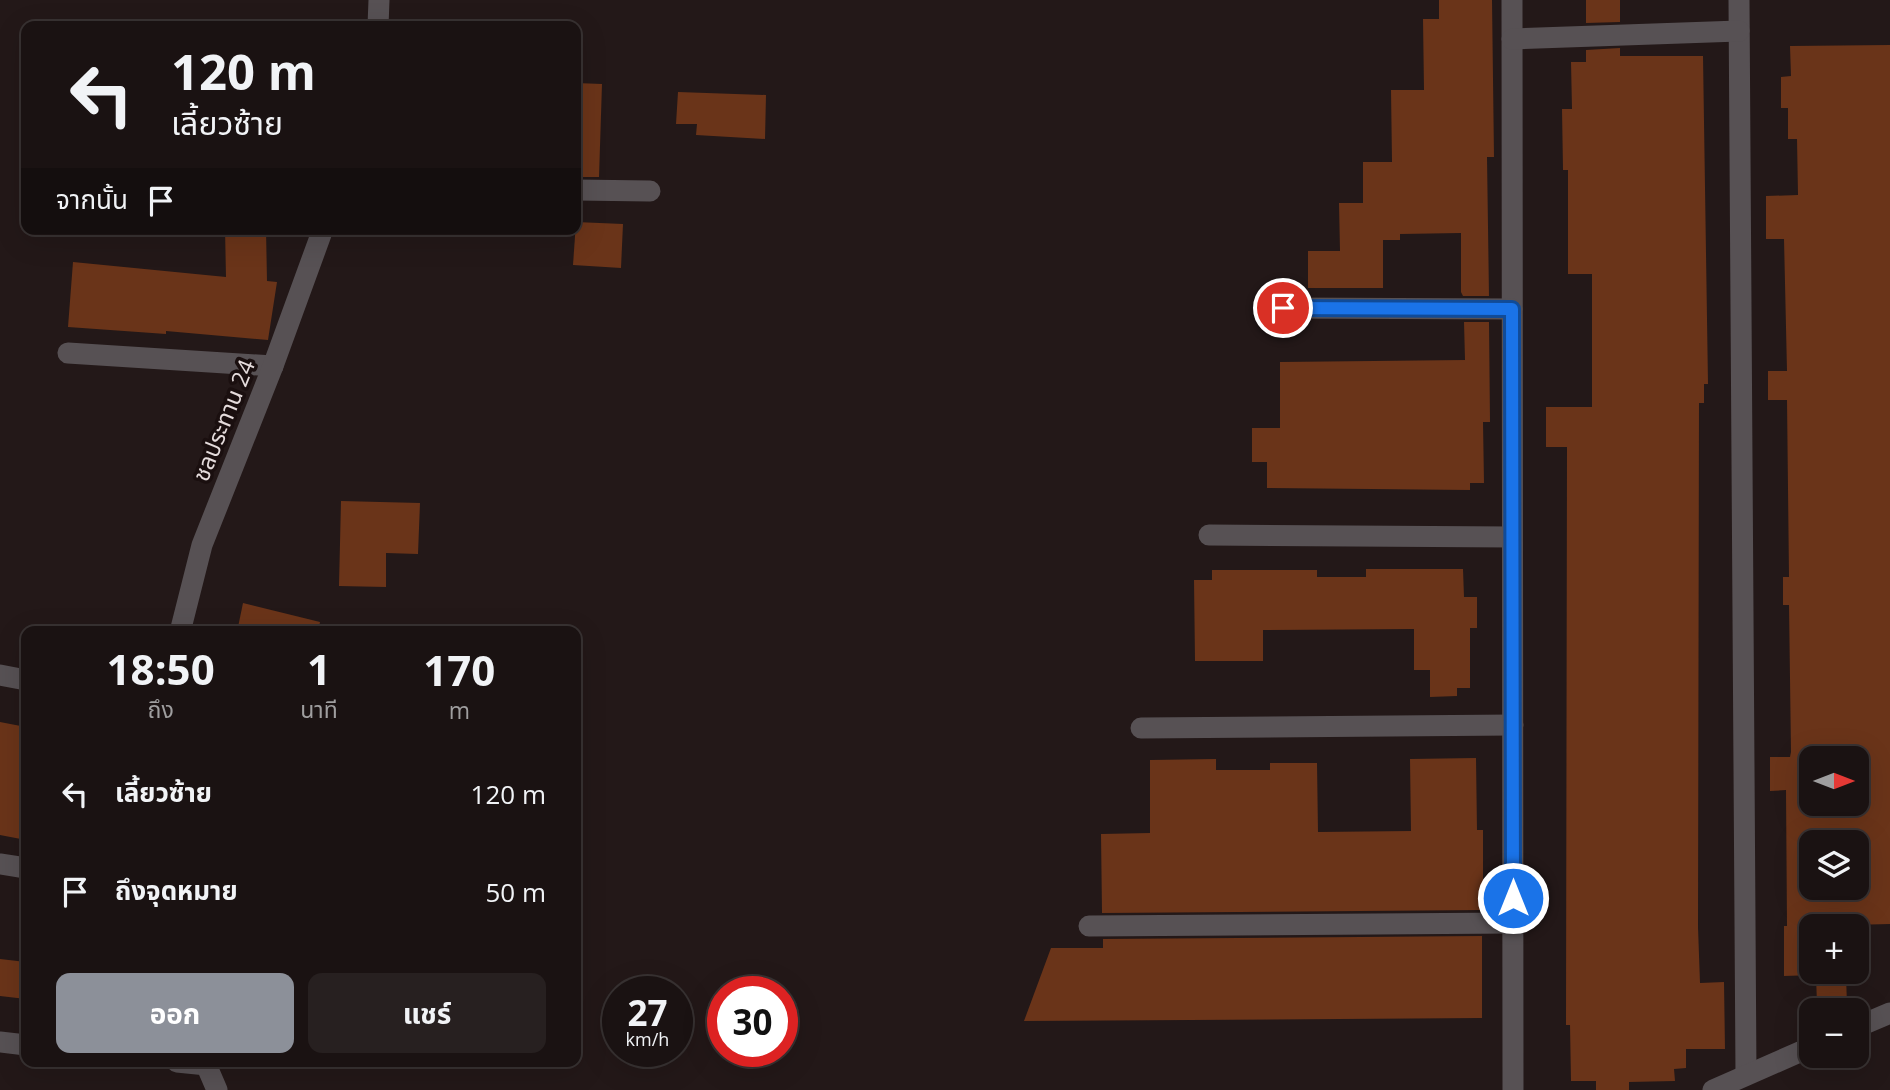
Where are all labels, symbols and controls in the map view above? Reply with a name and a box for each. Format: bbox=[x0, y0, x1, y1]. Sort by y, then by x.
text: 120 m bbox=[171, 38, 316, 104]
icon: left bbox=[56, 49, 147, 140]
text: เลี้ยวซ้าย bbox=[171, 101, 283, 144]
text: จากนั้น bbox=[56, 181, 128, 217]
icon: arrive bbox=[142, 182, 180, 220]
pin bbox=[1253, 278, 1313, 338]
icon: arrive bbox=[1264, 289, 1302, 327]
street label: ชลประทาน 24 bbox=[184, 354, 262, 486]
text: 18:50 bbox=[107, 640, 215, 697]
text: 1 bbox=[307, 640, 331, 697]
text: 170 bbox=[423, 641, 495, 698]
text: ถึง bbox=[148, 693, 174, 725]
text: นาที bbox=[300, 693, 338, 725]
text: m bbox=[449, 694, 470, 726]
north arrow bbox=[1799, 746, 1869, 816]
map controls bbox=[1799, 746, 1869, 1068]
text: เลี้ยวซ้าย bbox=[115, 774, 212, 810]
icon: left bbox=[56, 775, 94, 813]
text: 120 m bbox=[471, 776, 546, 812]
button: layers bbox=[1799, 830, 1869, 900]
position arrow bbox=[1476, 861, 1550, 935]
text: ถึงจุดหมาย bbox=[115, 872, 238, 908]
icon: arrive bbox=[56, 873, 94, 911]
text: 50 m bbox=[485, 874, 546, 910]
button: + bbox=[1799, 914, 1869, 984]
button: ออก bbox=[56, 973, 294, 1053]
button: แชร์ bbox=[308, 973, 546, 1053]
speed limit sign: 30 bbox=[707, 976, 798, 1067]
text: 27 bbox=[627, 989, 668, 1036]
button: − bbox=[1799, 998, 1869, 1068]
text: km/h bbox=[626, 1027, 669, 1051]

